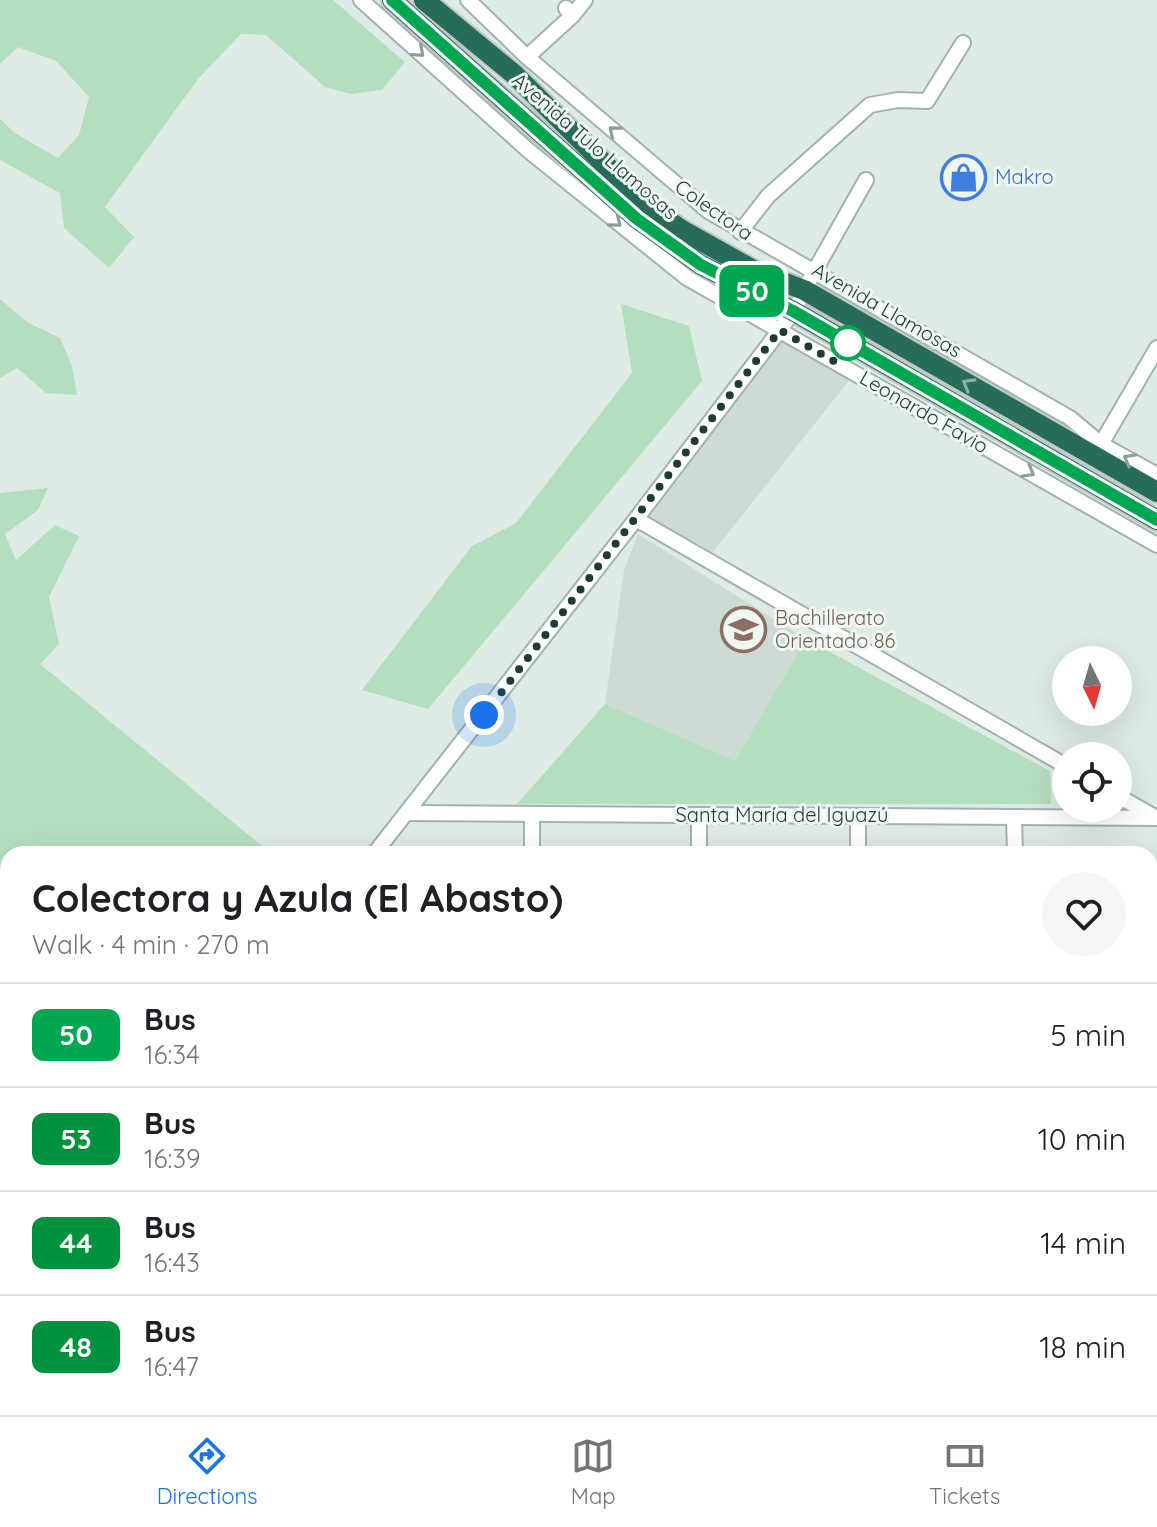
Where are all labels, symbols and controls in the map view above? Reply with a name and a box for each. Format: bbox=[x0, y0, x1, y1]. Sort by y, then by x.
one-way arrow bbox=[410, 43, 424, 58]
street label: Avenida Tulo Llamosas bbox=[507, 67, 683, 224]
one-way arrow bbox=[608, 126, 623, 141]
shop icon: Makro bbox=[940, 153, 988, 201]
place label: Makro bbox=[995, 164, 1054, 189]
street label: Colectora bbox=[670, 174, 758, 246]
one-way arrow bbox=[606, 212, 621, 227]
street label: Avenida Llamosas bbox=[808, 257, 966, 362]
line badge: 50 bbox=[716, 265, 788, 317]
text: 50 bbox=[735, 273, 769, 308]
unlabelled marker bbox=[831, 326, 865, 360]
street label: Leonardo Favio bbox=[855, 365, 993, 458]
one-way arrow bbox=[962, 378, 976, 394]
one-way arrow bbox=[1123, 454, 1137, 469]
one-way arrow bbox=[1020, 462, 1035, 478]
school or university icon: Bachillerato Orientado 86 bbox=[720, 605, 768, 653]
place label: Bachillerato Orientado 86 bbox=[775, 605, 896, 653]
north arrow bbox=[1052, 646, 1132, 726]
map controls bbox=[1052, 646, 1132, 822]
your location bbox=[464, 695, 504, 735]
button: locate bbox=[1052, 742, 1132, 822]
street label: Santa María del Iguazú bbox=[676, 802, 888, 827]
button: heart bbox=[1042, 872, 1126, 956]
text: Colectora y Azula (El Abasto) bbox=[32, 874, 563, 922]
text: Walk · 4 min · 270 m bbox=[32, 928, 270, 961]
text: Bus bbox=[144, 1000, 196, 1038]
text: 5 min bbox=[1050, 1016, 1126, 1054]
text: 50 bbox=[59, 1017, 93, 1052]
text: 16:34 bbox=[144, 1038, 200, 1071]
text: Bus bbox=[144, 1104, 196, 1142]
text: 10 min bbox=[1038, 1120, 1126, 1158]
text: 53 bbox=[60, 1121, 92, 1156]
text: 16:39 bbox=[144, 1142, 201, 1175]
text: Bus bbox=[144, 1208, 196, 1246]
text: 14 min bbox=[1040, 1224, 1126, 1262]
text: 44 bbox=[60, 1225, 92, 1260]
text: 16:43 bbox=[144, 1246, 200, 1279]
text: Bus bbox=[144, 1312, 196, 1350]
text: 18 min bbox=[1039, 1328, 1126, 1366]
text: 48 bbox=[60, 1329, 92, 1364]
text: 16:47 bbox=[144, 1350, 199, 1383]
tab: Directions bbox=[157, 1434, 257, 1510]
tab: Map bbox=[571, 1434, 616, 1510]
tab: Tickets bbox=[929, 1434, 1000, 1510]

